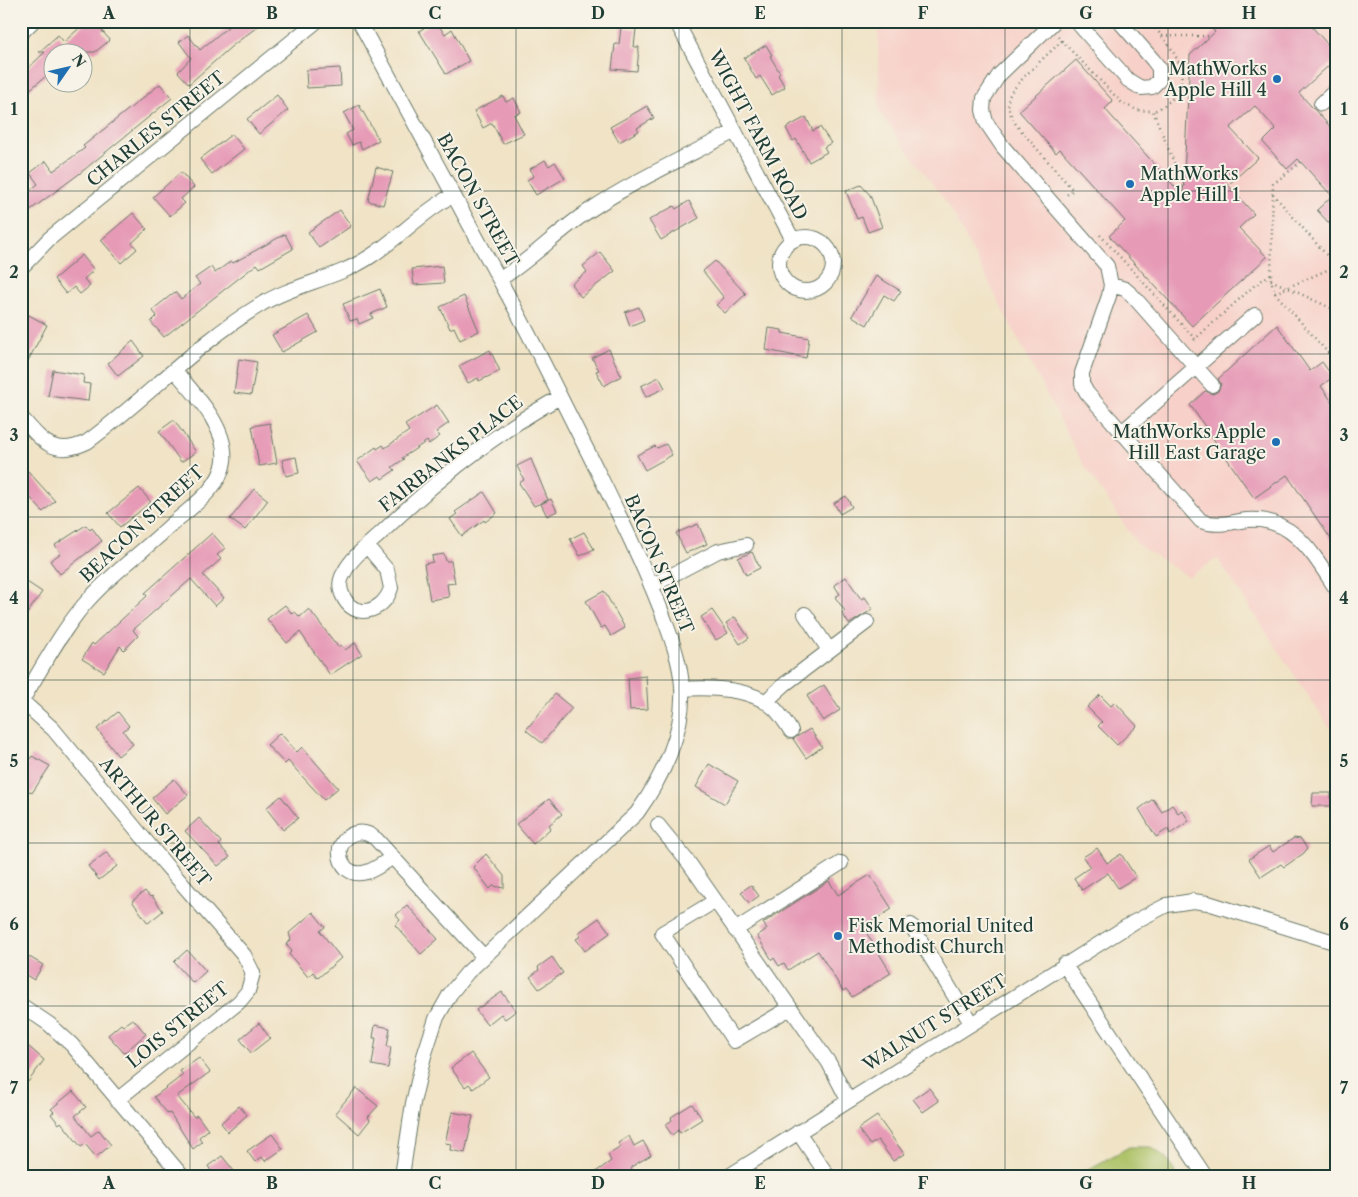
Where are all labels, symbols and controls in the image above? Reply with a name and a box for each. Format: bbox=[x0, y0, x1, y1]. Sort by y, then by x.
text: A bbox=[102, 3, 116, 23]
text: B bbox=[266, 3, 278, 23]
text: C bbox=[429, 3, 441, 23]
text: D bbox=[591, 3, 605, 23]
text: E bbox=[754, 3, 766, 23]
text: F bbox=[918, 3, 929, 23]
text: G bbox=[1079, 3, 1093, 23]
text: H bbox=[1242, 3, 1256, 23]
north arrow bbox=[42, 42, 92, 92]
street label: WIGHT FARM ROAD bbox=[703, 45, 812, 224]
text: N bbox=[68, 51, 90, 71]
place label: MathWorks Apple Hill 4 bbox=[1163, 58, 1267, 101]
street label: CHARLES STREET bbox=[83, 66, 230, 191]
marker: MathWorks Apple Hill 4 bbox=[1271, 73, 1283, 85]
text: 1 bbox=[10, 99, 18, 119]
text: 1 bbox=[1340, 99, 1348, 119]
street label: BACON STREET bbox=[432, 130, 524, 271]
place label: MathWorks Apple Hill 1 bbox=[1139, 163, 1240, 206]
marker: MathWorks Apple Hill 1 bbox=[1124, 178, 1136, 190]
text: 2 bbox=[9, 262, 19, 282]
text: 2 bbox=[1339, 262, 1349, 282]
street label: FAIRBANKS PLACE bbox=[375, 391, 527, 517]
place label: MathWorks Apple Hill East Garage bbox=[1112, 421, 1266, 464]
text: 3 bbox=[9, 425, 19, 445]
text: 3 bbox=[1339, 425, 1349, 445]
marker: MathWorks Apple Hill East Garage bbox=[1270, 436, 1282, 448]
street label: BEACON STREET bbox=[75, 460, 209, 587]
street label: BACON STREET bbox=[620, 491, 698, 637]
text: 4 bbox=[9, 588, 19, 608]
text: 4 bbox=[1339, 588, 1349, 608]
text: 5 bbox=[10, 751, 19, 771]
text: 5 bbox=[1340, 751, 1349, 771]
street label: ARTHUR STREET bbox=[94, 752, 216, 891]
text: 6 bbox=[9, 914, 19, 934]
text: 6 bbox=[1339, 914, 1349, 934]
place label: Fisk Memorial United Methodist Church bbox=[848, 915, 1034, 958]
marker: Fisk Memorial United Methodist Church bbox=[832, 930, 844, 942]
street label: WALNUT STREET bbox=[858, 969, 1012, 1077]
street label: LOIS STREET bbox=[123, 977, 234, 1073]
text: 7 bbox=[10, 1078, 19, 1098]
text: 7 bbox=[1340, 1078, 1349, 1098]
text: A bbox=[102, 1173, 116, 1193]
text: B bbox=[266, 1173, 278, 1193]
text: C bbox=[429, 1173, 441, 1193]
text: D bbox=[591, 1173, 605, 1193]
text: E bbox=[754, 1173, 766, 1193]
text: F bbox=[918, 1173, 929, 1193]
text: G bbox=[1079, 1173, 1093, 1193]
text: H bbox=[1242, 1173, 1256, 1193]

